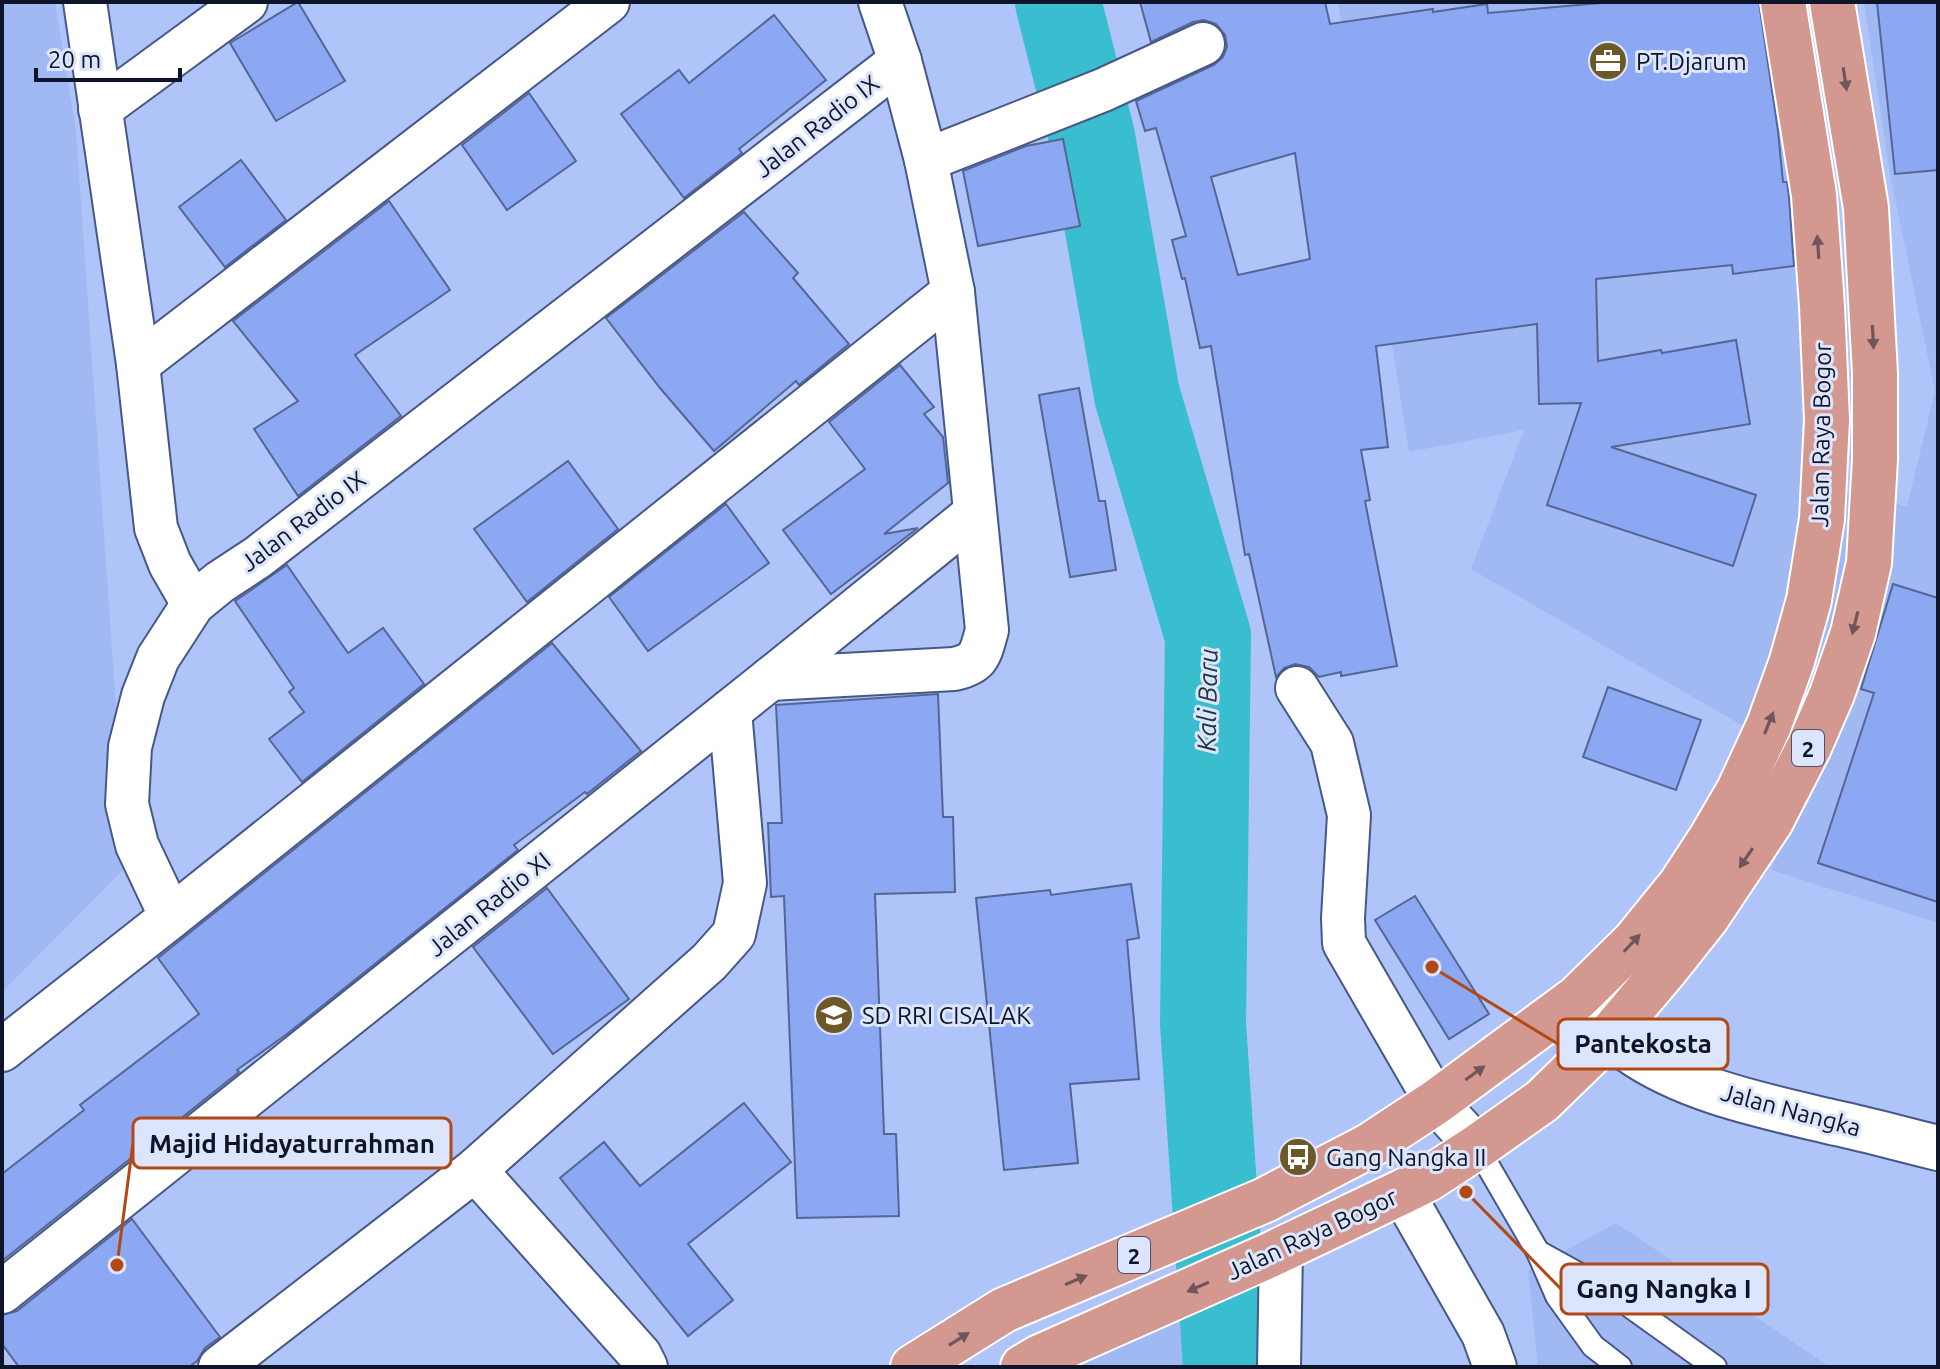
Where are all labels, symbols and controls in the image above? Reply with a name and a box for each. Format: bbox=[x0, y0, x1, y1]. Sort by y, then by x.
scale bar bbox=[36, 32, 180, 82]
office icon: PT.Djarum bbox=[1587, 40, 1629, 82]
text: 20 m bbox=[48, 46, 101, 73]
place label: PT.Djarum bbox=[1636, 48, 1747, 75]
one-way arrow bbox=[1839, 67, 1851, 92]
street label: Jalan Radio IX bbox=[750, 69, 884, 183]
one-way arrow bbox=[1811, 234, 1824, 259]
one-way arrow bbox=[1867, 325, 1880, 350]
street label: Jalan Raya Bogor bbox=[1806, 342, 1836, 528]
street label: Jalan Radio IX bbox=[235, 465, 371, 577]
one-way arrow bbox=[1848, 611, 1860, 636]
water label: Kali Baru bbox=[1192, 648, 1222, 752]
one-way arrow bbox=[1763, 711, 1776, 735]
road number: 2 bbox=[1792, 730, 1824, 766]
street label: Jalan Radio XI bbox=[422, 846, 556, 962]
one-way arrow bbox=[1739, 847, 1754, 869]
one-way arrow bbox=[1623, 933, 1641, 952]
school or university icon: SD RRI CISALAK bbox=[813, 994, 855, 1036]
place label: SD RRI CISALAK bbox=[862, 1002, 1031, 1029]
callout: Pantekosta bbox=[1558, 1019, 1728, 1069]
text: Pantekosta bbox=[1574, 1029, 1712, 1058]
one-way arrow bbox=[1464, 1065, 1485, 1081]
street label: Jalan Nangka bbox=[1718, 1078, 1864, 1142]
callout: Majid Hidayaturrahman bbox=[133, 1118, 451, 1168]
text: Majid Hidayaturrahman bbox=[149, 1129, 435, 1158]
bus stop icon: Gang Nangka II bbox=[1277, 1136, 1319, 1178]
place label: Gang Nangka II bbox=[1326, 1144, 1486, 1171]
street label: Jalan Raya Bogor bbox=[1223, 1183, 1401, 1285]
road number: 2 bbox=[1118, 1237, 1150, 1273]
callout: Gang Nangka I bbox=[1561, 1264, 1768, 1314]
one-way arrow bbox=[1064, 1273, 1088, 1286]
text: Gang Nangka I bbox=[1576, 1274, 1752, 1303]
one-way arrow bbox=[1187, 1280, 1210, 1294]
one-way arrow bbox=[948, 1332, 970, 1346]

